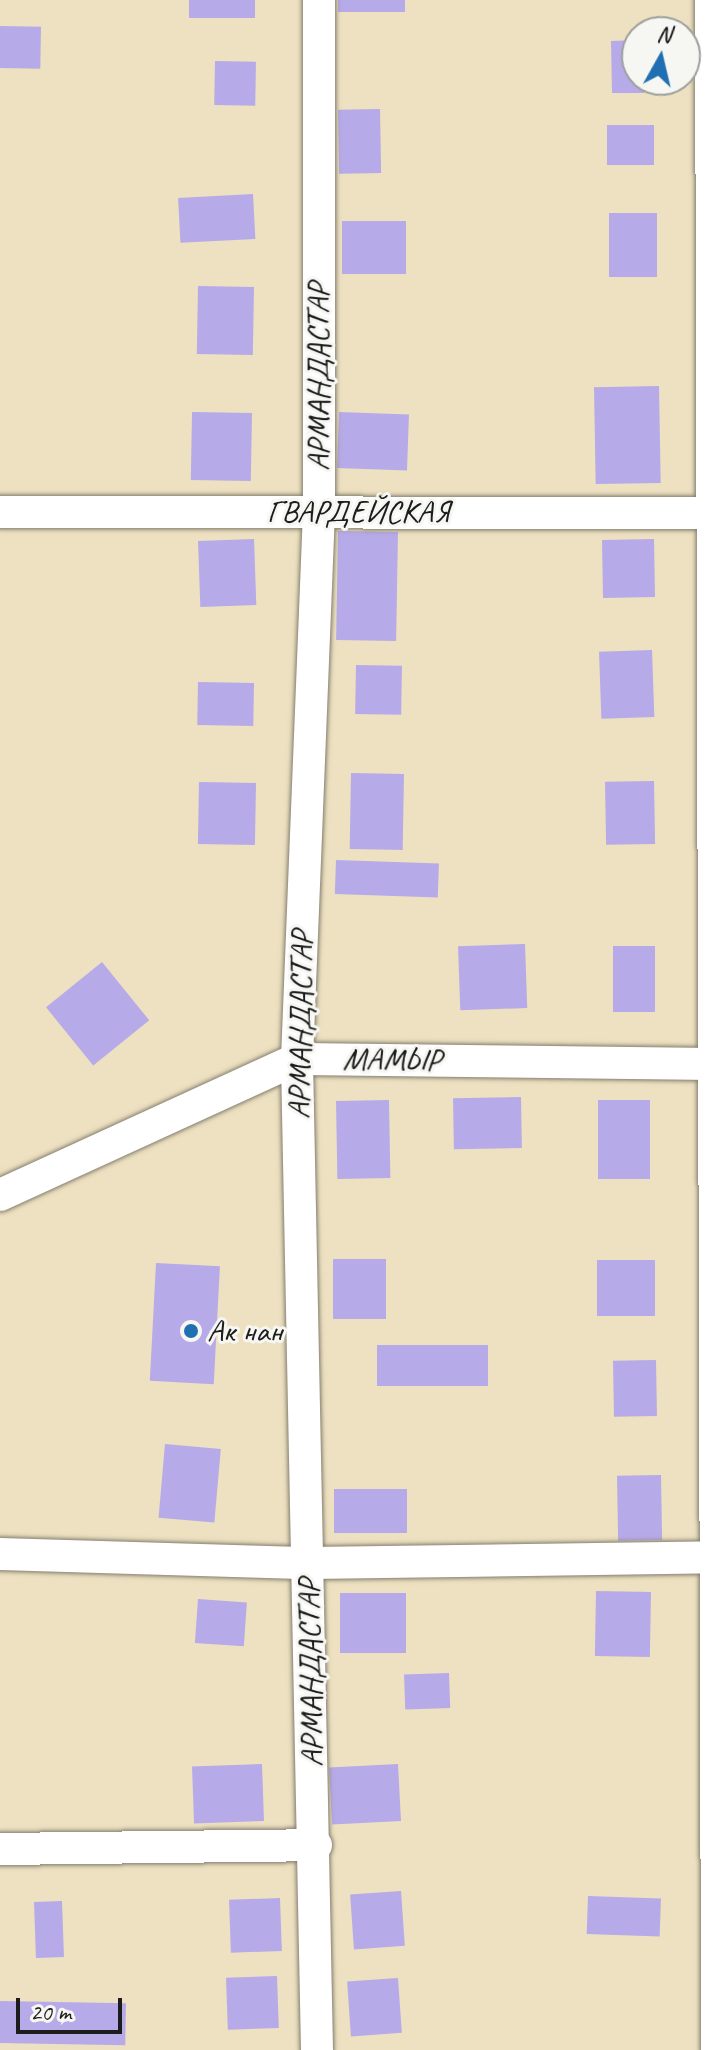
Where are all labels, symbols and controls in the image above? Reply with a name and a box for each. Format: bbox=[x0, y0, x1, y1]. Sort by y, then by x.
north arrow bbox=[621, 16, 701, 96]
text: N bbox=[655, 19, 673, 49]
street label: АРМАНДАСТАР bbox=[300, 283, 338, 471]
street label: ГВАРДЕЙСКАЯ bbox=[267, 493, 449, 531]
street label: АРМАНДАСТАР bbox=[280, 931, 322, 1119]
street label: МАМЫР bbox=[342, 1040, 442, 1080]
place label: Ак нан bbox=[207, 1312, 282, 1350]
marker: Ак нан bbox=[182, 1322, 200, 1340]
street label: АРМАНДАСТАР bbox=[290, 1579, 332, 1767]
scale bar bbox=[20, 1982, 126, 2032]
text: 20 m bbox=[30, 1997, 71, 2027]

